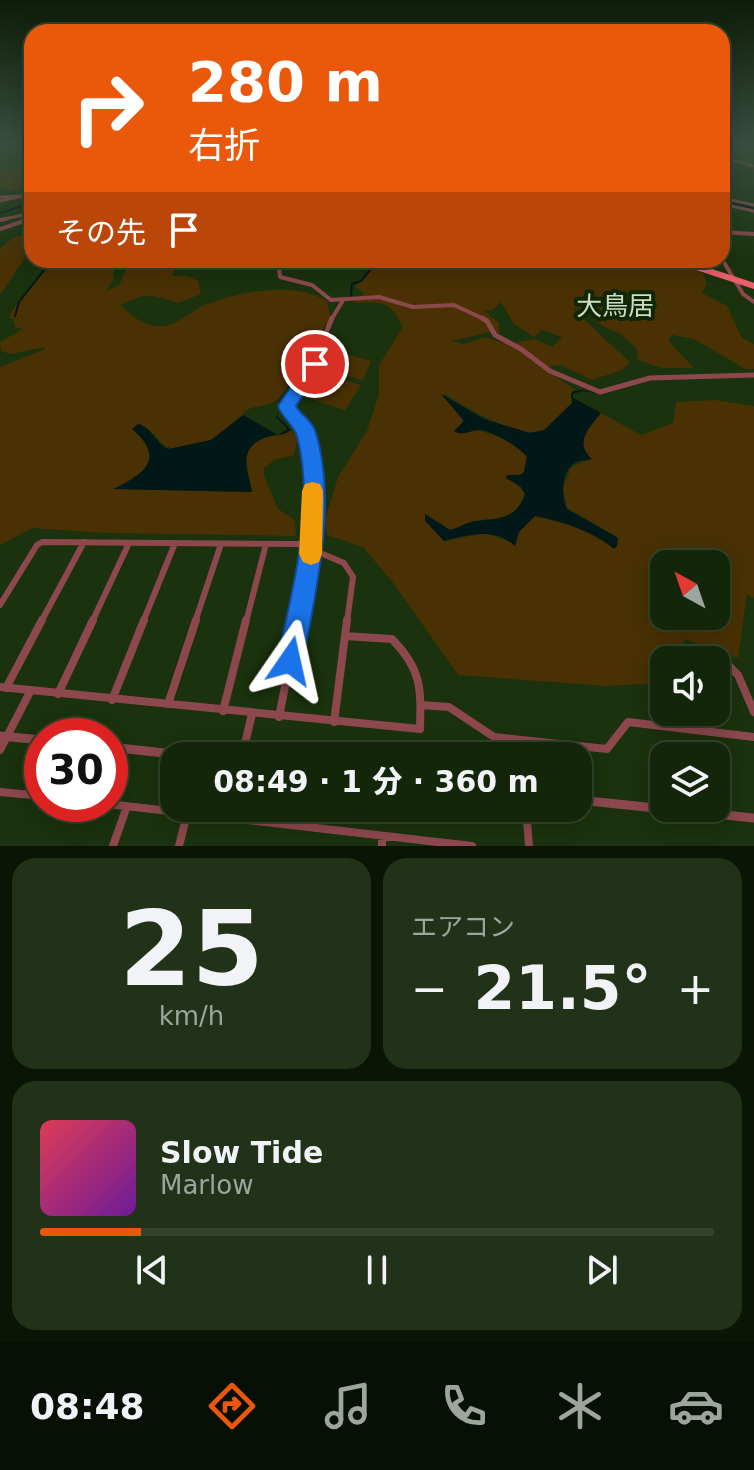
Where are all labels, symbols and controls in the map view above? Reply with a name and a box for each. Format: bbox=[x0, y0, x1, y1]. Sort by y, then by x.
text: 280 m bbox=[188, 49, 383, 114]
icon: right bbox=[56, 56, 160, 160]
text: 右折 bbox=[188, 125, 260, 166]
icon: arrive bbox=[162, 208, 206, 252]
text: その先 bbox=[56, 215, 146, 250]
district label: 大鳥居 bbox=[576, 291, 654, 321]
pin bbox=[281, 330, 349, 398]
icon: arrive bbox=[293, 342, 337, 386]
north arrow bbox=[650, 550, 730, 630]
map controls bbox=[650, 550, 730, 822]
position arrow bbox=[248, 619, 332, 703]
button: sound bbox=[650, 646, 730, 726]
speed limit sign: 30 bbox=[24, 718, 128, 822]
button: layers bbox=[650, 742, 730, 822]
text: 08:49 · 1 分 · 360 m bbox=[213, 764, 539, 799]
text: 25 bbox=[119, 888, 264, 1010]
text: エアコン bbox=[411, 912, 515, 942]
text: 21.5° bbox=[473, 953, 652, 1023]
text: − bbox=[411, 963, 448, 1014]
text: + bbox=[677, 963, 714, 1014]
text: km/h bbox=[159, 1001, 224, 1031]
text: Slow Tide bbox=[160, 1135, 323, 1170]
text: Marlow bbox=[160, 1170, 253, 1200]
icon: previous bbox=[130, 1248, 174, 1292]
icon: pause bbox=[355, 1248, 399, 1292]
icon: next bbox=[580, 1248, 624, 1292]
icon: directions bbox=[204, 1378, 260, 1434]
icon: music bbox=[320, 1378, 376, 1434]
icon: phone bbox=[436, 1378, 492, 1434]
icon: climate bbox=[552, 1378, 608, 1434]
icon: car bbox=[668, 1378, 724, 1434]
text: 08:48 bbox=[30, 1386, 145, 1427]

